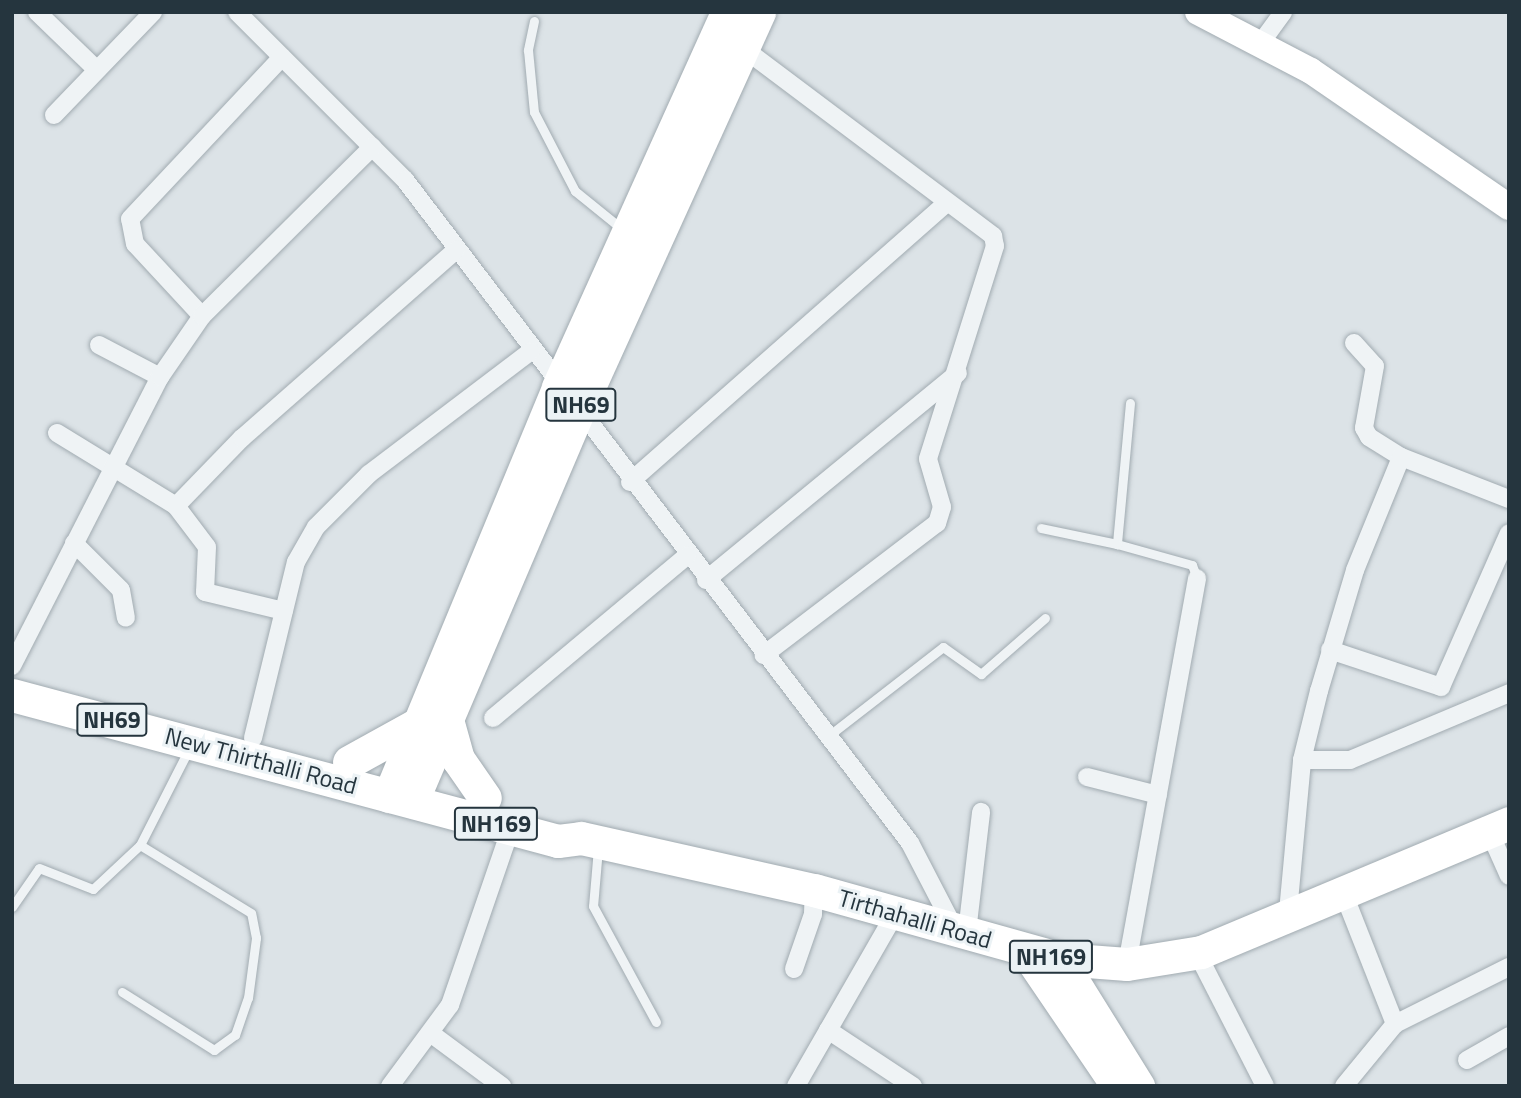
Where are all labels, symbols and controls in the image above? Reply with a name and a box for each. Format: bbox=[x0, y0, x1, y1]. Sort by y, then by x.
road number: NH69 bbox=[544, 386, 618, 424]
road number: NH69 bbox=[75, 700, 149, 740]
street label: New Thirthalli Road bbox=[162, 722, 360, 800]
road number: NH169 bbox=[452, 804, 540, 844]
street label: Tirthahalli Road bbox=[835, 883, 995, 955]
road number: NH169 bbox=[1007, 938, 1095, 976]

